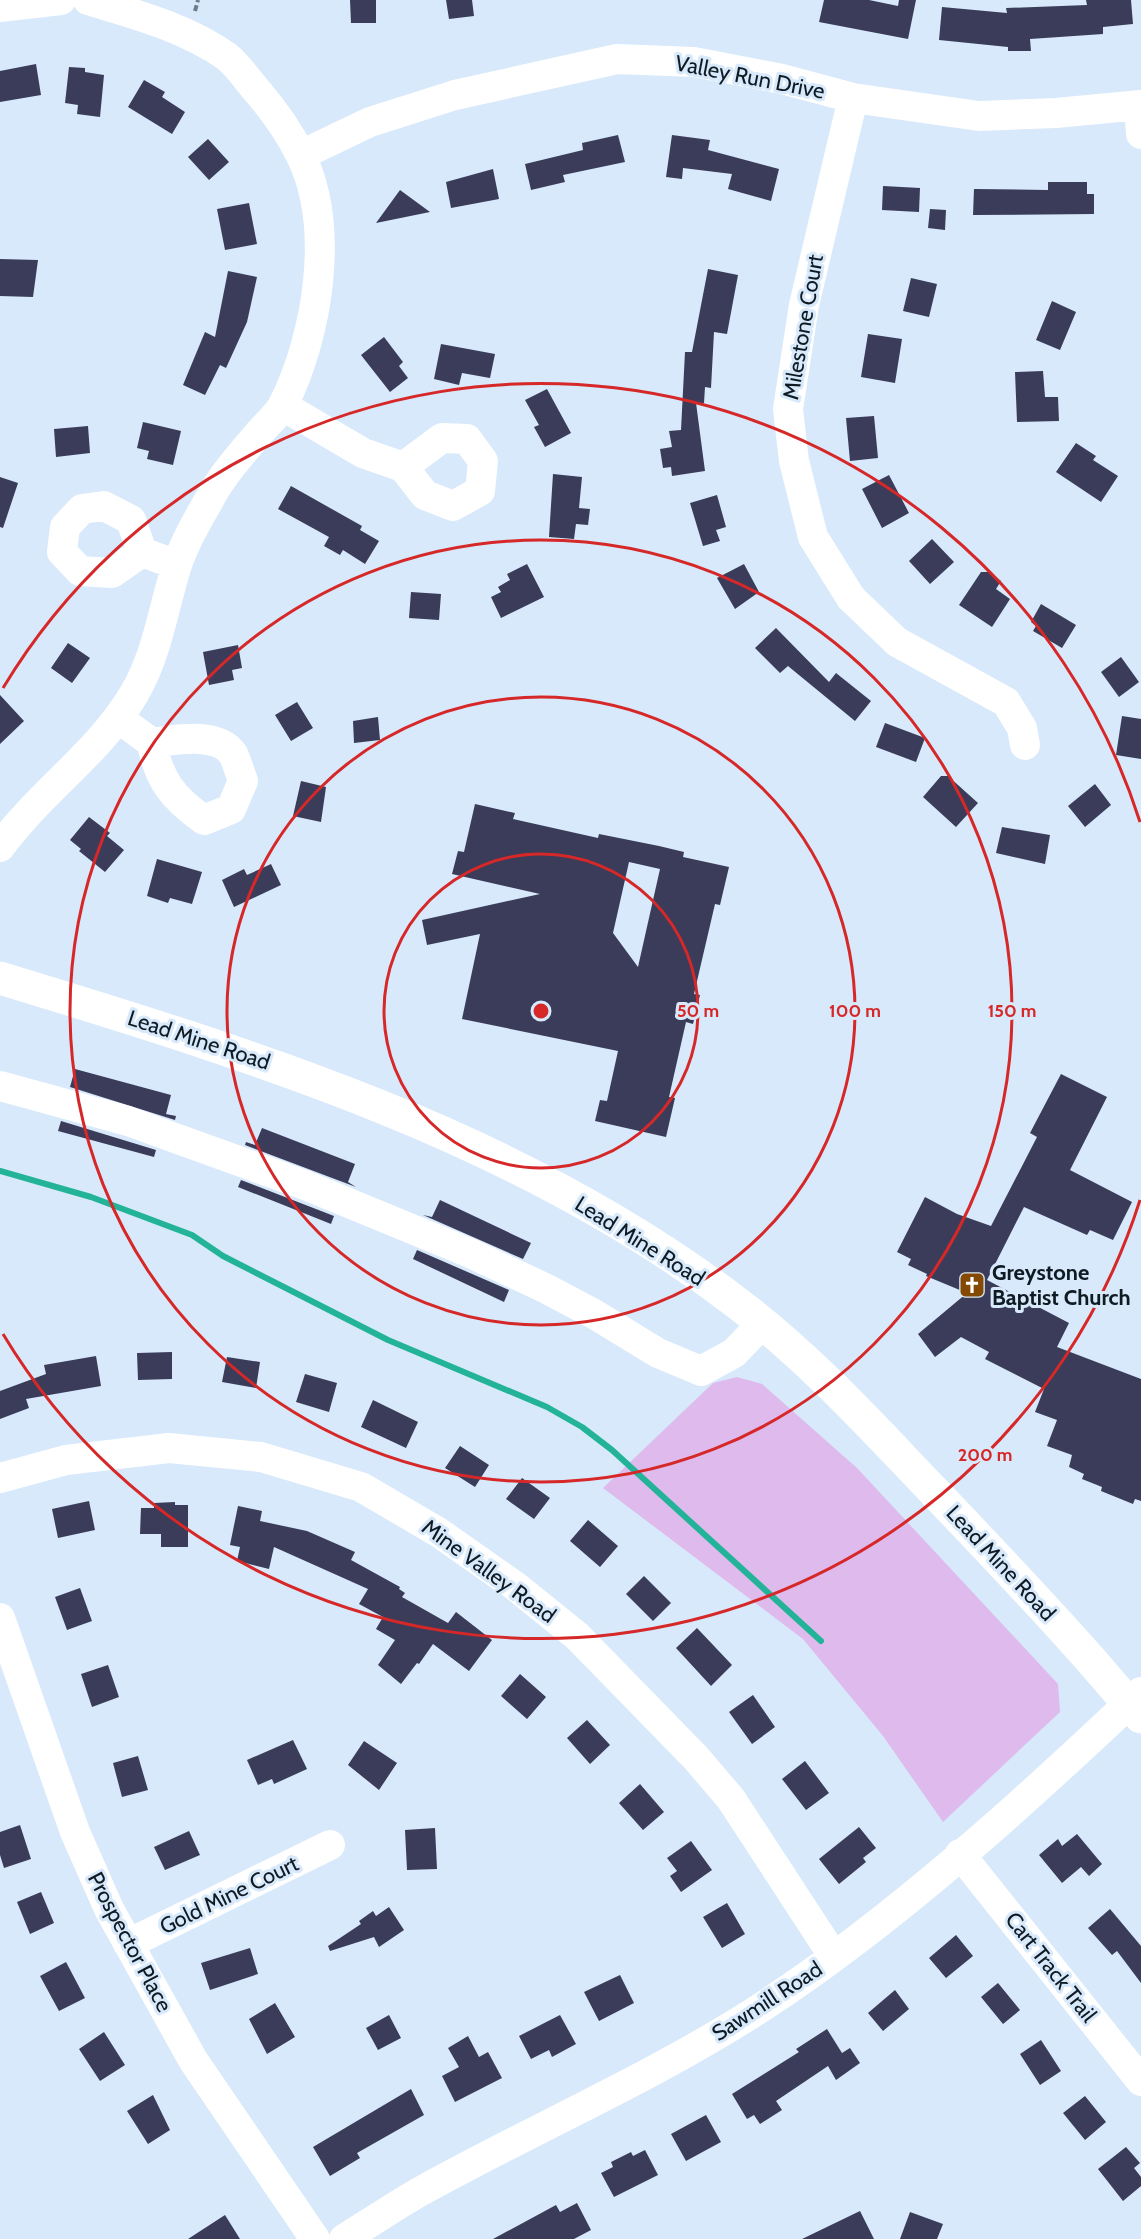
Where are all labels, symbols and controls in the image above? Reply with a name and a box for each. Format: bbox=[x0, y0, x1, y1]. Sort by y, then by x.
street label: Valley Run Drive bbox=[673, 49, 827, 105]
street label: Milestone Court bbox=[777, 252, 829, 402]
text: 50 m bbox=[677, 1000, 719, 1022]
text: 100 m bbox=[829, 1000, 881, 1022]
text: 150 m bbox=[988, 1000, 1036, 1022]
centre of rings bbox=[531, 1001, 551, 1021]
street label: Lead Mine Road bbox=[124, 1004, 274, 1076]
street label: Lead Mine Road bbox=[570, 1190, 710, 1292]
place label: Greystone Baptist Church bbox=[992, 1259, 1131, 1311]
church icon: Greystone Baptist Church bbox=[957, 1270, 987, 1300]
text: 200 m bbox=[958, 1444, 1012, 1466]
street label: Lead Mine Road bbox=[941, 1500, 1061, 1626]
street label: Mine Valley Road bbox=[417, 1513, 561, 1629]
street label: Gold Mine Court bbox=[155, 1849, 303, 1940]
street label: Prospector Place bbox=[82, 1867, 178, 2017]
street label: Cart Track Trail bbox=[1000, 1907, 1103, 2028]
street label: Sawmill Road bbox=[707, 1955, 827, 2047]

